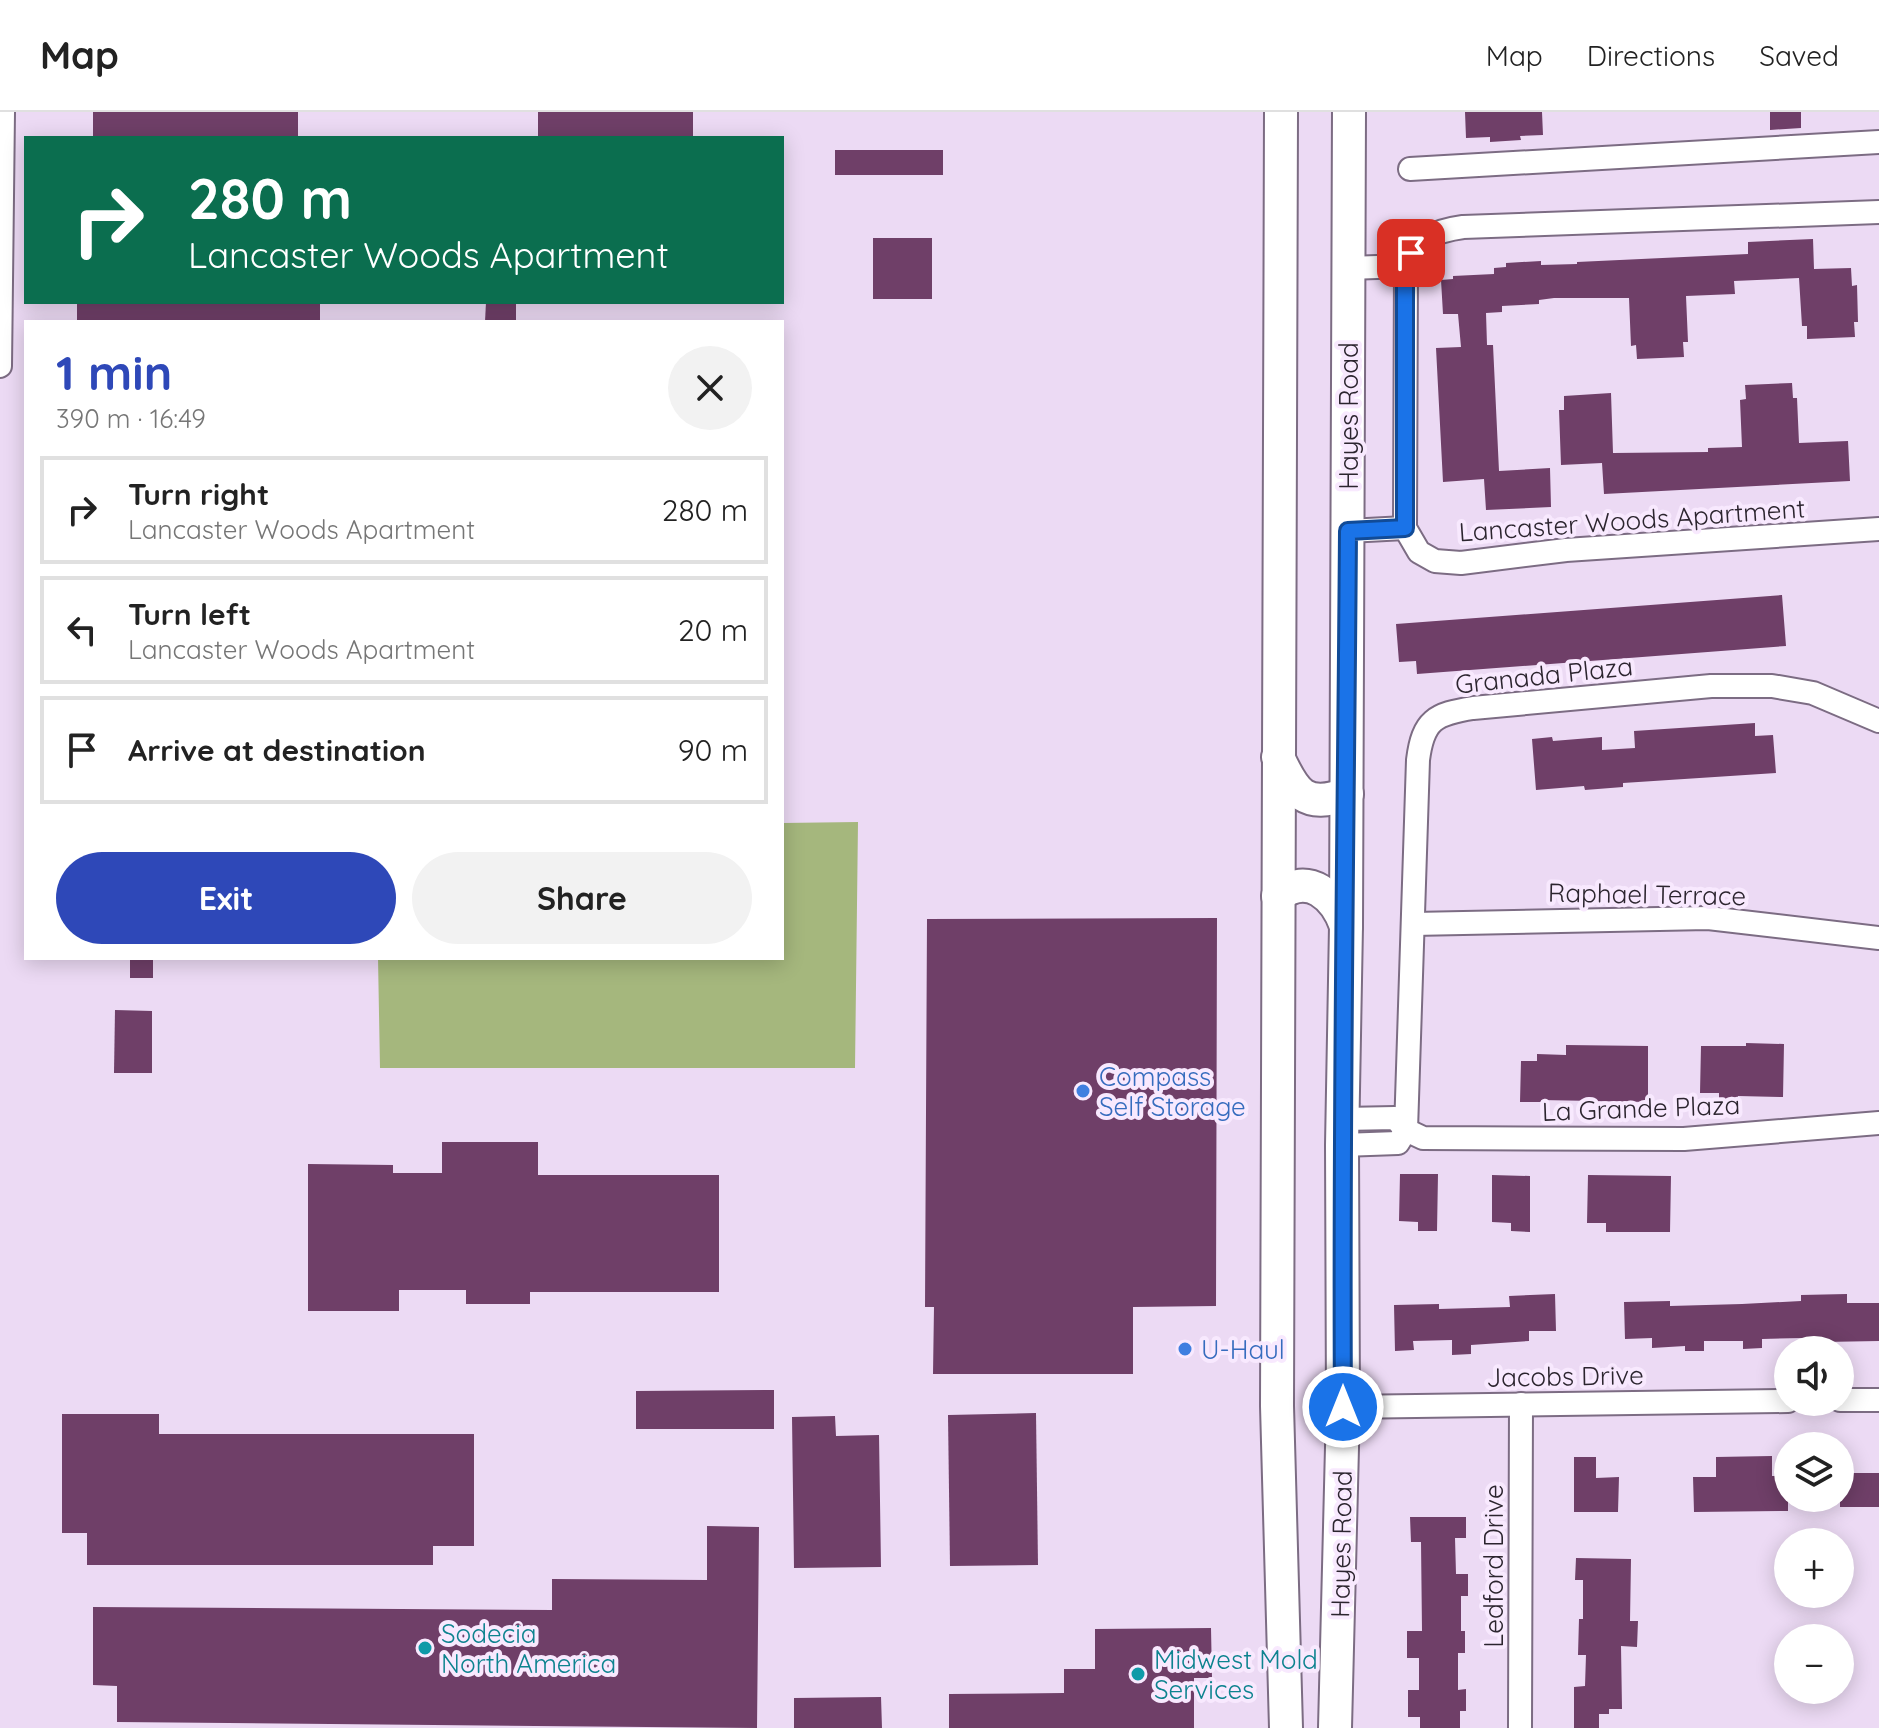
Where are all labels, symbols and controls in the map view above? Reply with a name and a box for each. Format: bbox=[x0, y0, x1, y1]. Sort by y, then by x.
text: Map bbox=[40, 31, 119, 79]
text: Map bbox=[1486, 38, 1543, 73]
text: Directions bbox=[1587, 38, 1715, 73]
text: Saved bbox=[1759, 38, 1839, 73]
text: 280 m bbox=[188, 163, 352, 233]
icon: right bbox=[56, 168, 160, 272]
pin bbox=[1377, 219, 1445, 287]
icon: arrive bbox=[1389, 231, 1433, 275]
text: Lancaster Woods Apartment bbox=[188, 232, 669, 277]
text: 1 min bbox=[56, 342, 172, 402]
street label: Hayes Road bbox=[1332, 342, 1365, 490]
button: close bbox=[668, 346, 752, 430]
text: 390 m · 16:49 bbox=[56, 402, 206, 435]
text: Turn right bbox=[128, 475, 269, 513]
icon: right bbox=[60, 488, 104, 532]
text: 280 m bbox=[662, 491, 748, 529]
street label: Lancaster Woods Apartment bbox=[1458, 491, 1806, 549]
text: Lancaster Woods Apartment bbox=[128, 513, 475, 546]
text: Turn left bbox=[128, 595, 251, 633]
icon: left bbox=[60, 608, 104, 652]
text: 20 m bbox=[678, 611, 748, 649]
text: Lancaster Woods Apartment bbox=[128, 633, 475, 666]
street label: Granada Plaza bbox=[1454, 649, 1634, 701]
icon: arrive bbox=[60, 728, 104, 772]
text: Arrive at destination bbox=[128, 731, 426, 769]
text: 90 m bbox=[678, 731, 748, 769]
button: Exit bbox=[56, 852, 396, 944]
button: Share bbox=[412, 852, 752, 944]
street label: Raphael Terrace bbox=[1548, 876, 1746, 912]
place label: Compass Self Storage bbox=[1099, 1060, 1246, 1123]
marker: Compass Self Storage bbox=[1074, 1082, 1092, 1100]
street label: La Grande Plaza bbox=[1541, 1088, 1741, 1128]
place label: U-Haul bbox=[1201, 1333, 1285, 1366]
map controls bbox=[1774, 1336, 1854, 1704]
button: sound bbox=[1774, 1336, 1854, 1416]
marker: U-Haul bbox=[1176, 1340, 1194, 1358]
street label: Jacobs Drive bbox=[1486, 1358, 1644, 1394]
position arrow bbox=[1301, 1365, 1385, 1449]
button: layers bbox=[1774, 1432, 1854, 1512]
street label: Hayes Road bbox=[1323, 1470, 1359, 1618]
street label: Ledford Drive bbox=[1477, 1484, 1510, 1648]
button: + bbox=[1774, 1528, 1854, 1608]
place label: Sodecia North America bbox=[441, 1617, 616, 1680]
button: − bbox=[1774, 1624, 1854, 1704]
marker: Sodecia North America bbox=[416, 1639, 434, 1657]
place label: Midwest Mold Services bbox=[1154, 1643, 1318, 1706]
marker: Midwest Mold Services bbox=[1129, 1665, 1147, 1683]

